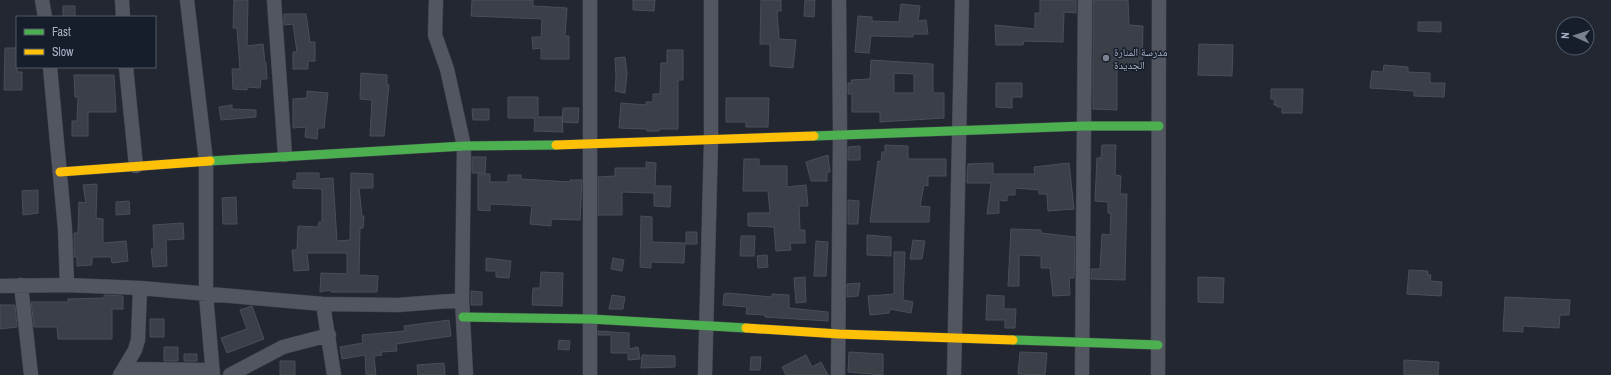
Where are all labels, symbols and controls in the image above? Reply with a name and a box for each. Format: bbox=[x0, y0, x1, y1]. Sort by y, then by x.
legend bbox=[16, 16, 156, 68]
north arrow bbox=[1555, 16, 1595, 56]
text: Fast bbox=[52, 24, 71, 40]
text: N bbox=[1558, 32, 1572, 39]
text: Slow bbox=[52, 44, 74, 60]
place label: مدرسة المنارة الجديدة bbox=[1114, 45, 1167, 72]
marker: مدرسة المنارة الجديدة bbox=[1101, 53, 1111, 63]

